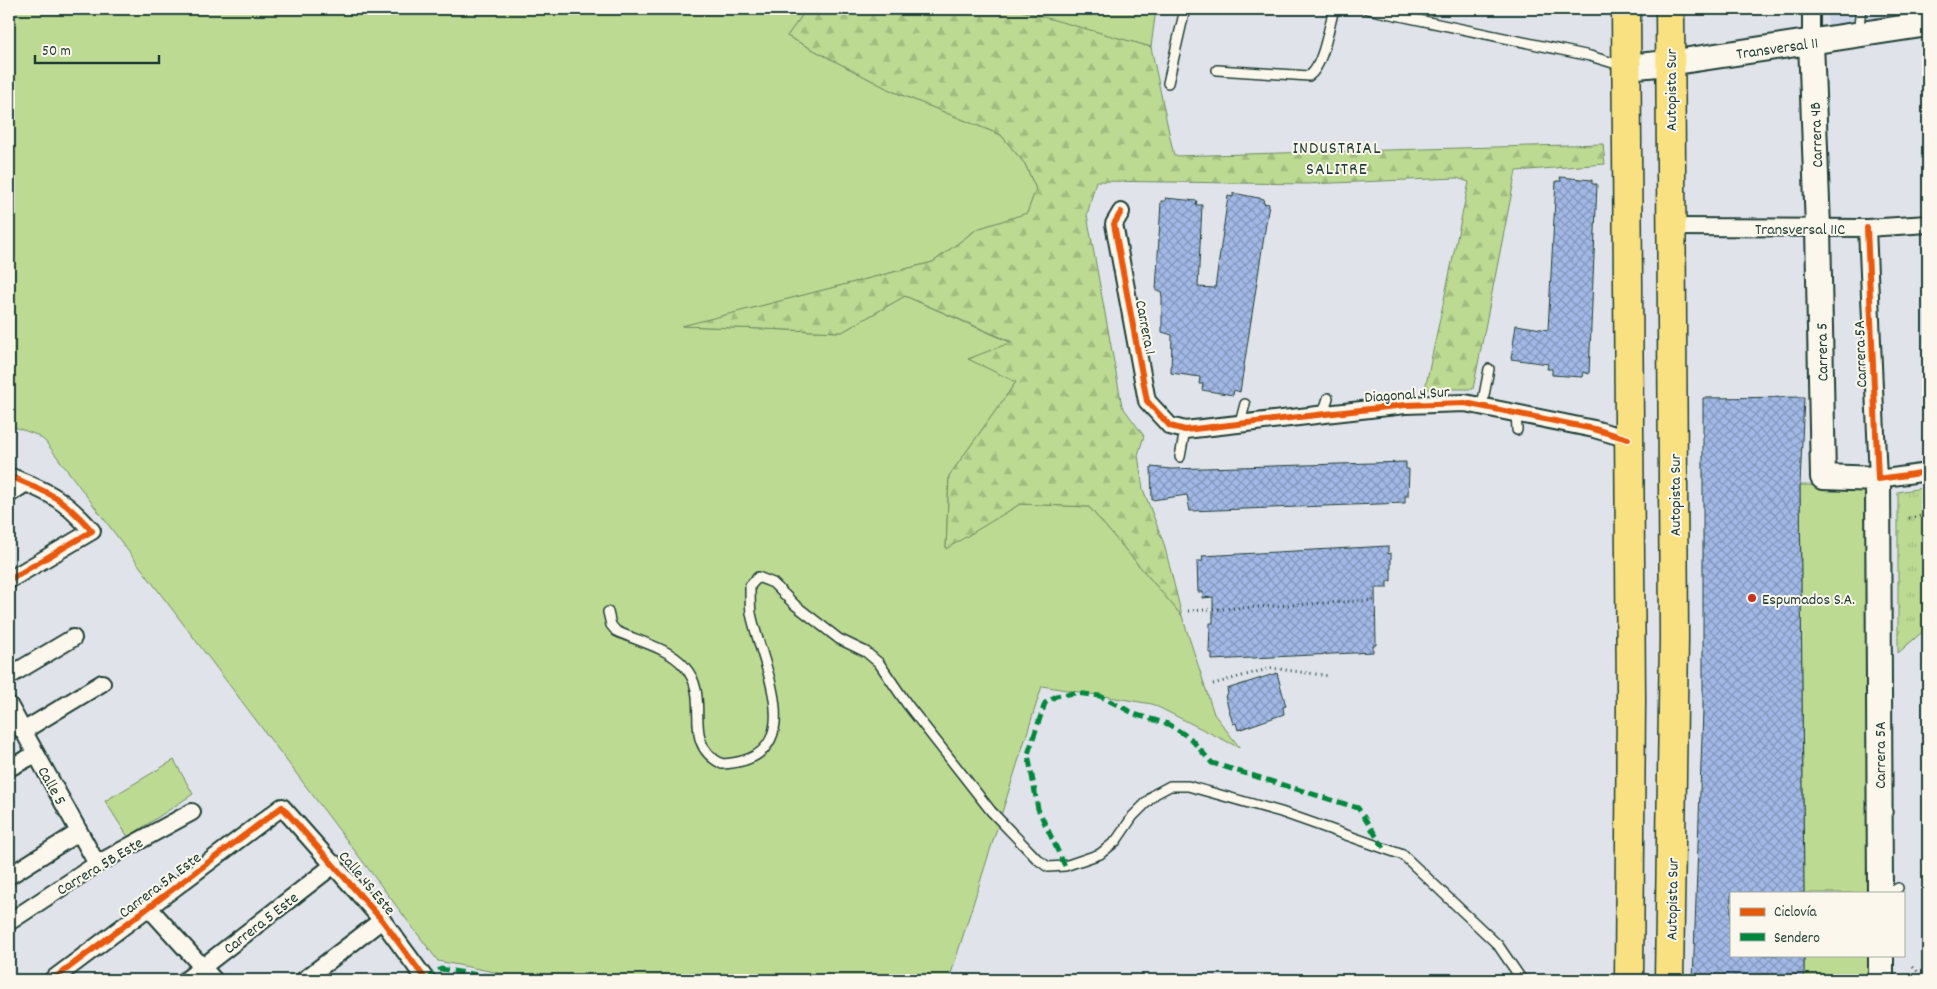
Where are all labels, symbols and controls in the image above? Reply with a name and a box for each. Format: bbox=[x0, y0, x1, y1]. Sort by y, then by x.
scale bar bbox=[35, 32, 159, 64]
street label: Transversal 11 bbox=[1735, 32, 1820, 67]
text: 50 m bbox=[42, 41, 71, 63]
street label: Autopista Sur bbox=[1661, 49, 1684, 131]
street label: Carrera 4B bbox=[1805, 102, 1830, 168]
district label: INDUSTRIAL SALITRE bbox=[1292, 137, 1382, 183]
street label: Transversal 11C bbox=[1755, 219, 1845, 242]
street label: Carrera 1 bbox=[1128, 298, 1161, 357]
street label: Carrera 5A bbox=[1849, 319, 1874, 388]
street label: Carrera 5 bbox=[1811, 322, 1836, 382]
street label: Diagonal 4 Sur bbox=[1364, 381, 1451, 410]
street label: Autopista Sur bbox=[1665, 454, 1688, 536]
place label: Espumados S.A. bbox=[1762, 589, 1855, 612]
marker: Espumados S.A. bbox=[1746, 592, 1758, 604]
street label: Carrera 5A bbox=[1870, 721, 1893, 789]
street label: Calle 5 bbox=[31, 763, 71, 810]
street label: Carrera 5B Este bbox=[53, 832, 148, 902]
street label: Calle 4S Este bbox=[332, 846, 400, 921]
street label: Carrera 5A Este bbox=[114, 847, 207, 925]
street label: Autopista Sur bbox=[1661, 857, 1686, 941]
street label: Carrera 5 Este bbox=[219, 887, 304, 961]
legend bbox=[1730, 892, 1904, 956]
text: Ciclovía bbox=[1774, 902, 1817, 924]
text: Sendero bbox=[1774, 928, 1820, 950]

